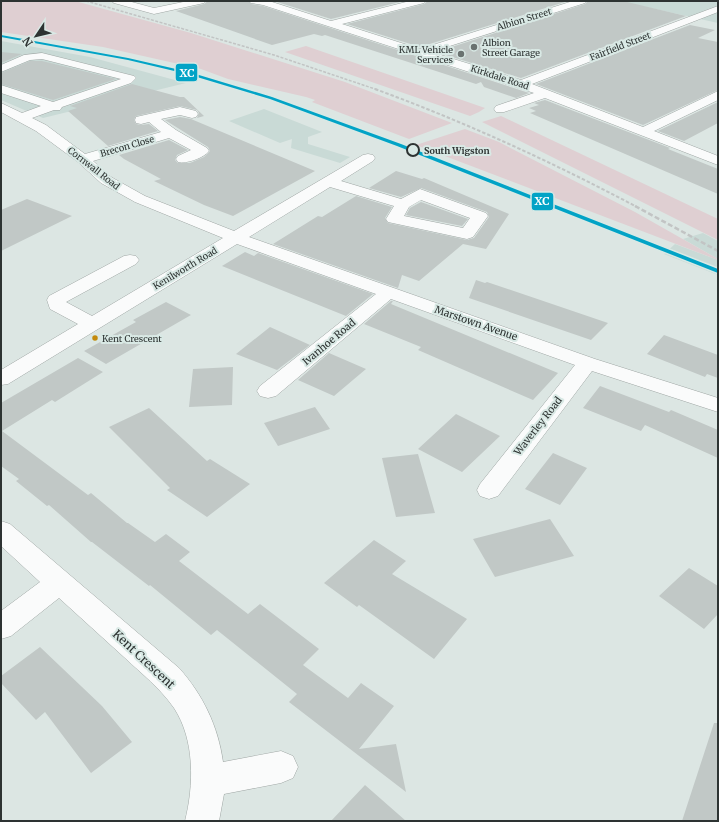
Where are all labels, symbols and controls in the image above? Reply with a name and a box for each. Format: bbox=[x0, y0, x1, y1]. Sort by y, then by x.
street label: Albion Street bbox=[494, 5, 553, 33]
north arrow bbox=[16, 16, 56, 56]
street label: Fairfield Street bbox=[588, 29, 652, 63]
text: N bbox=[19, 34, 36, 49]
place label: Albion Street Garage bbox=[481, 37, 540, 58]
marker: Albion Street Garage bbox=[469, 42, 479, 52]
place label: KML Vehicle Services bbox=[399, 44, 454, 65]
marker: KML Vehicle Services bbox=[456, 49, 466, 59]
street label: Kirkdale Road bbox=[469, 62, 531, 92]
line badge: XC bbox=[175, 63, 198, 82]
text: XC bbox=[180, 66, 194, 80]
street label: Brecon Close bbox=[99, 133, 155, 159]
marker: South Wigston bbox=[406, 143, 420, 157]
street label: Cornwall Road bbox=[66, 144, 123, 192]
place label: South Wigston bbox=[424, 145, 490, 156]
line badge: XC bbox=[531, 192, 554, 211]
text: XC bbox=[535, 194, 549, 208]
street label: Kenilworth Road bbox=[151, 244, 220, 291]
street label: Marstown Avenue bbox=[433, 303, 519, 343]
street label: Ivanhoe Road bbox=[300, 316, 358, 368]
marker: Kent Crescent bbox=[90, 333, 100, 343]
place label: Kent Crescent bbox=[102, 333, 162, 344]
street label: Waverley Road bbox=[511, 394, 565, 459]
street label: Kent Crescent bbox=[110, 626, 178, 692]

